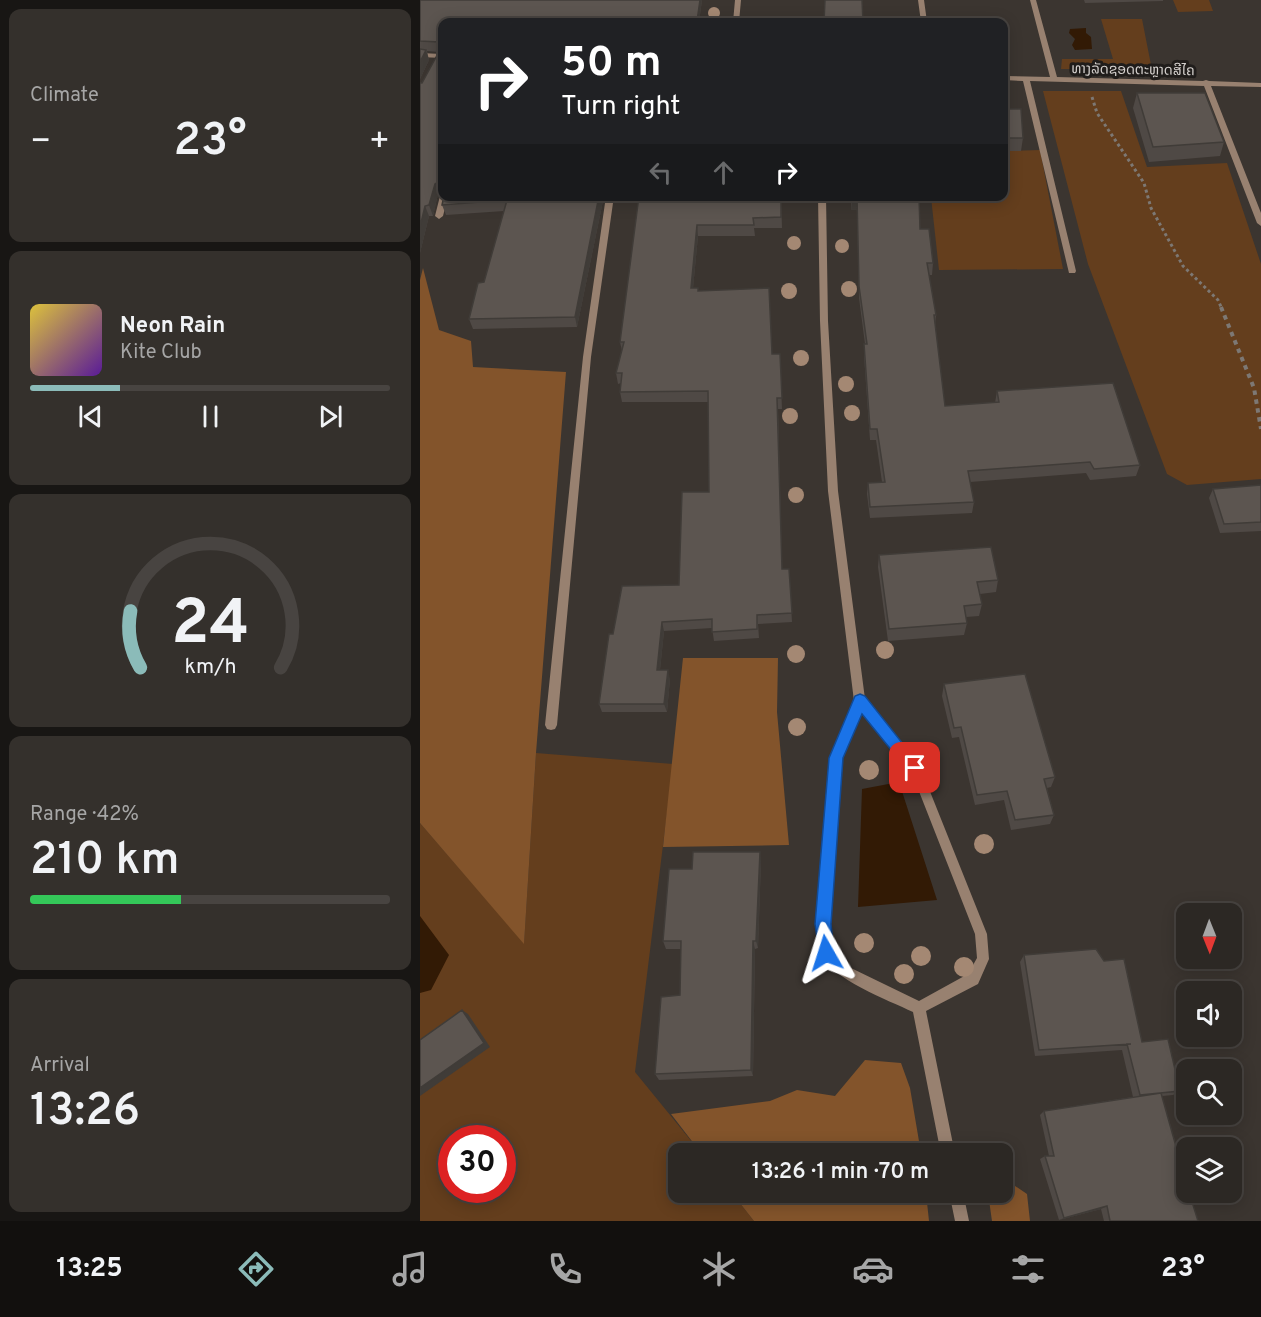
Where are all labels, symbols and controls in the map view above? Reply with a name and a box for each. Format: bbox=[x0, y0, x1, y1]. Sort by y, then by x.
text: 50 m bbox=[561, 38, 662, 91]
icon: right bbox=[462, 42, 540, 120]
street label: ທາງລັດຊອດຕະຫຼາດສີໄຄ bbox=[1071, 61, 1195, 80]
text: Climate bbox=[30, 83, 99, 109]
text: Turn right bbox=[561, 90, 680, 124]
text: 23° bbox=[173, 114, 247, 171]
text: − bbox=[30, 122, 51, 164]
text: + bbox=[369, 122, 390, 164]
icon: left bbox=[644, 156, 677, 189]
icon: ahead bbox=[707, 156, 740, 189]
icon: right bbox=[770, 156, 803, 189]
text: Neon Rain bbox=[120, 313, 225, 340]
text: Kite Club bbox=[120, 340, 202, 366]
icon: previous bbox=[74, 400, 107, 433]
icon: pause bbox=[194, 400, 227, 433]
icon: next bbox=[314, 400, 347, 433]
text: 24 bbox=[171, 587, 249, 666]
text: km/h bbox=[184, 654, 236, 681]
pin bbox=[889, 742, 940, 793]
icon: arrive bbox=[898, 751, 931, 784]
text: Range · 42% bbox=[30, 802, 139, 828]
text: 210 km bbox=[30, 833, 179, 890]
north arrow bbox=[1176, 903, 1242, 969]
map controls bbox=[1176, 903, 1242, 1203]
position arrow bbox=[794, 921, 858, 985]
button: sound bbox=[1176, 981, 1242, 1047]
text: Arrival bbox=[30, 1053, 90, 1079]
button: search bbox=[1176, 1059, 1242, 1125]
text: 13:26 bbox=[30, 1084, 140, 1141]
speed limit sign: 30 bbox=[438, 1125, 516, 1203]
button: layers bbox=[1176, 1137, 1242, 1203]
text: 13:26 · 1 min · 70 m bbox=[752, 1159, 929, 1186]
icon: directions bbox=[235, 1248, 277, 1290]
icon: music bbox=[389, 1248, 431, 1290]
icon: phone bbox=[544, 1248, 586, 1290]
icon: climate bbox=[698, 1248, 740, 1290]
icon: car bbox=[852, 1248, 894, 1290]
icon: filters bbox=[1007, 1248, 1049, 1290]
text: 13:25 bbox=[56, 1252, 123, 1286]
text: 23° bbox=[1161, 1252, 1205, 1286]

